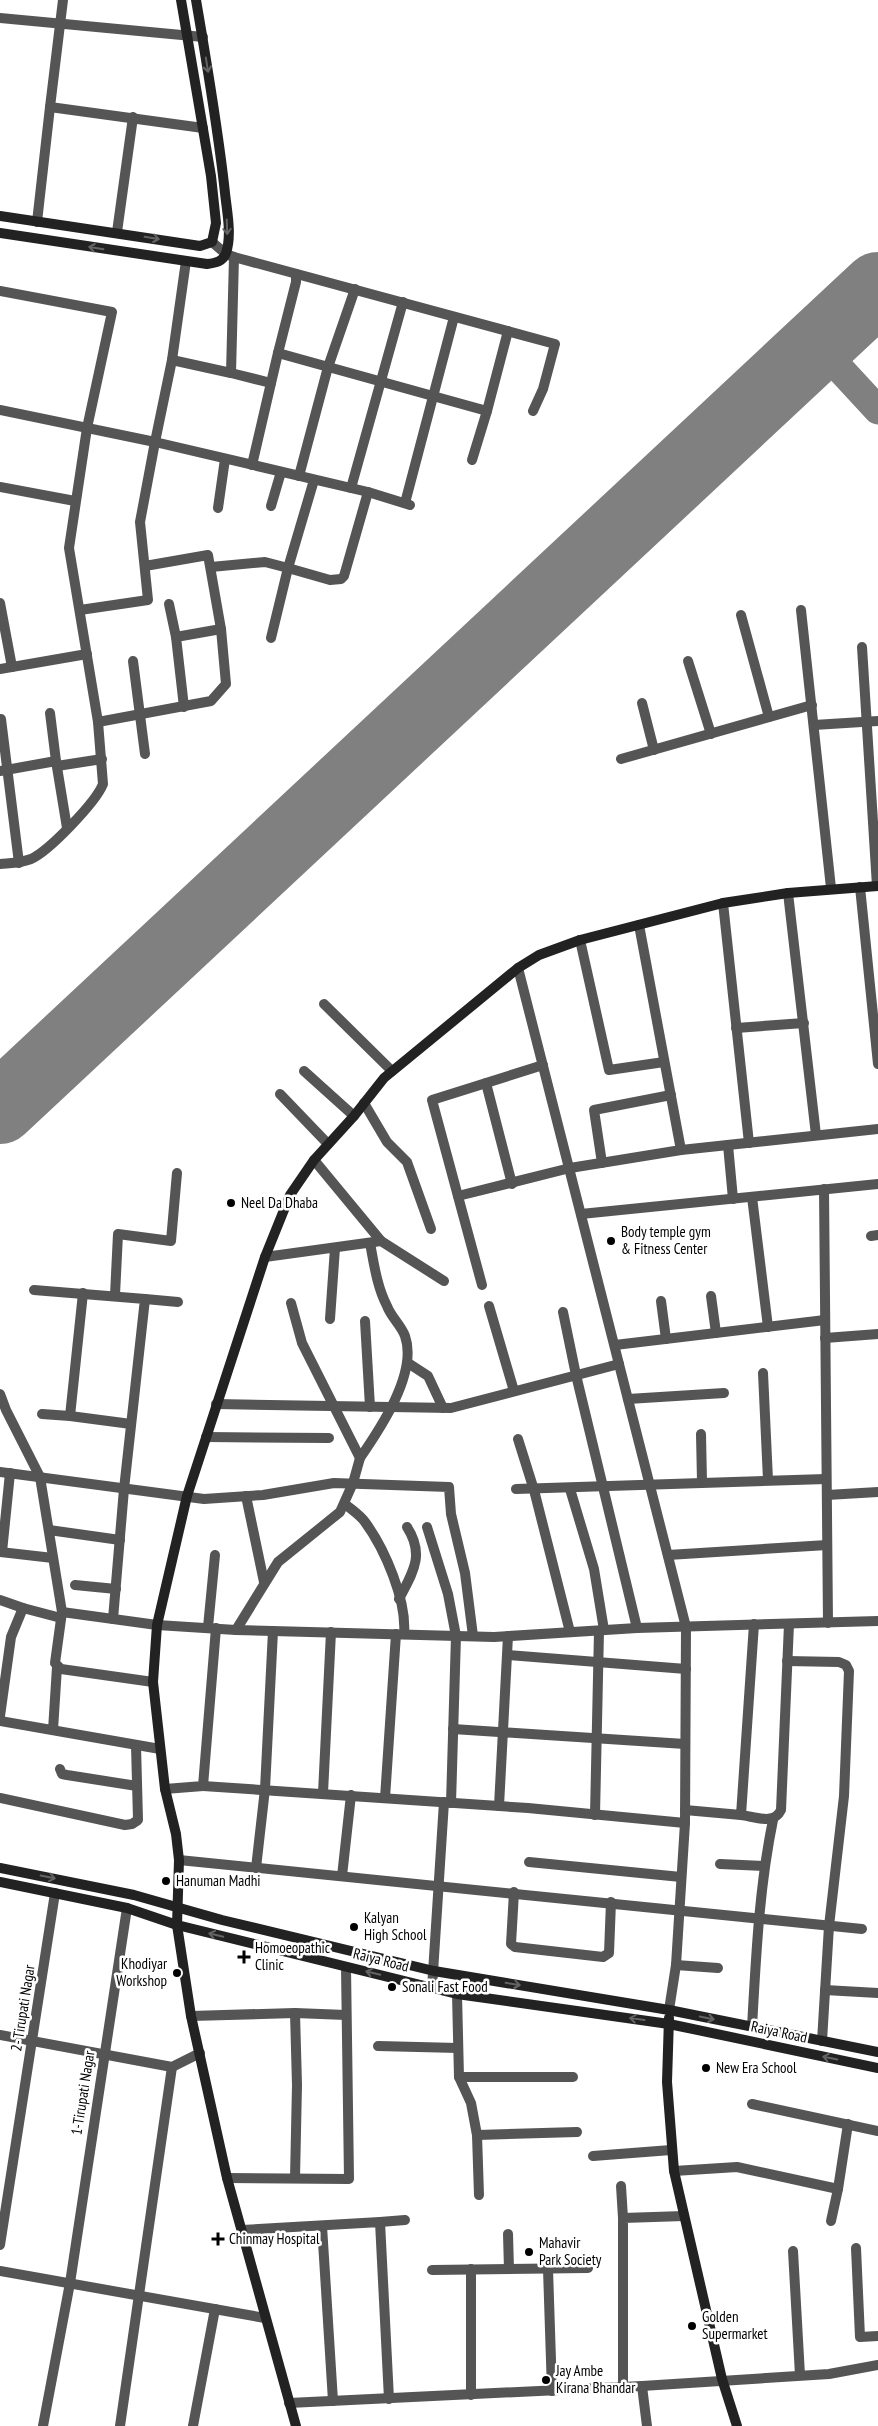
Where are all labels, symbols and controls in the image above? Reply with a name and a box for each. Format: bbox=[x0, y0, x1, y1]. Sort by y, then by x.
one-way arrow bbox=[202, 57, 212, 73]
one-way arrow bbox=[223, 218, 232, 234]
one-way arrow bbox=[144, 233, 160, 243]
one-way arrow bbox=[88, 242, 104, 252]
place label: Neel Da Dhaba bbox=[241, 1193, 318, 1212]
marker: Neel Da Dhaba bbox=[225, 1197, 237, 1209]
place label: Body temple gym & Fitness Center bbox=[621, 1222, 711, 1258]
marker: Body temple gym & Fitness Center bbox=[605, 1235, 617, 1247]
place label: Hanuman Madhi bbox=[176, 1871, 261, 1890]
one-way arrow bbox=[39, 1873, 55, 1882]
marker: Hanuman Madhi bbox=[160, 1875, 172, 1887]
place label: Kalyan High School bbox=[364, 1908, 427, 1944]
marker: Kalyan High School bbox=[348, 1921, 360, 1933]
one-way arrow bbox=[208, 1930, 224, 1939]
place label: Homoeopathic Clinic bbox=[255, 1938, 331, 1974]
street label: Raiya Road bbox=[351, 1943, 411, 1976]
marker: Homoeopathic Clinic bbox=[237, 1950, 251, 1964]
place label: Khodiyar Workshop bbox=[116, 1954, 168, 1990]
street label: 2- Tirupati Nagar bbox=[6, 1962, 39, 2053]
marker: Khodiyar Workshop bbox=[171, 1967, 183, 1979]
one-way arrow bbox=[366, 1968, 382, 1977]
place label: Sonali Fast Food bbox=[402, 1977, 488, 1996]
one-way arrow bbox=[504, 1980, 520, 1990]
marker: Sonali Fast Food bbox=[386, 1981, 398, 1993]
one-way arrow bbox=[629, 2014, 645, 2024]
one-way arrow bbox=[699, 2014, 715, 2023]
street label: Raiya Road bbox=[749, 2016, 809, 2047]
street label: 1-Tirupati Nagar bbox=[66, 2048, 99, 2136]
one-way arrow bbox=[823, 2053, 839, 2062]
place label: New Era School bbox=[716, 2058, 797, 2077]
marker: New Era School bbox=[700, 2062, 712, 2074]
place label: Chinmay Hospital bbox=[229, 2229, 320, 2248]
marker: Chinmay Hospital bbox=[211, 2232, 225, 2246]
place label: Mahavir Park Society bbox=[539, 2233, 602, 2269]
marker: Mahavir Park Society bbox=[523, 2246, 535, 2258]
place label: Golden Supermarket bbox=[702, 2307, 768, 2343]
marker: Golden Supermarket bbox=[686, 2320, 698, 2332]
place label: Jay Ambe Kirana Bhandar bbox=[555, 2361, 636, 2397]
marker: Jay Ambe Kirana Bhandar bbox=[540, 2374, 552, 2386]

